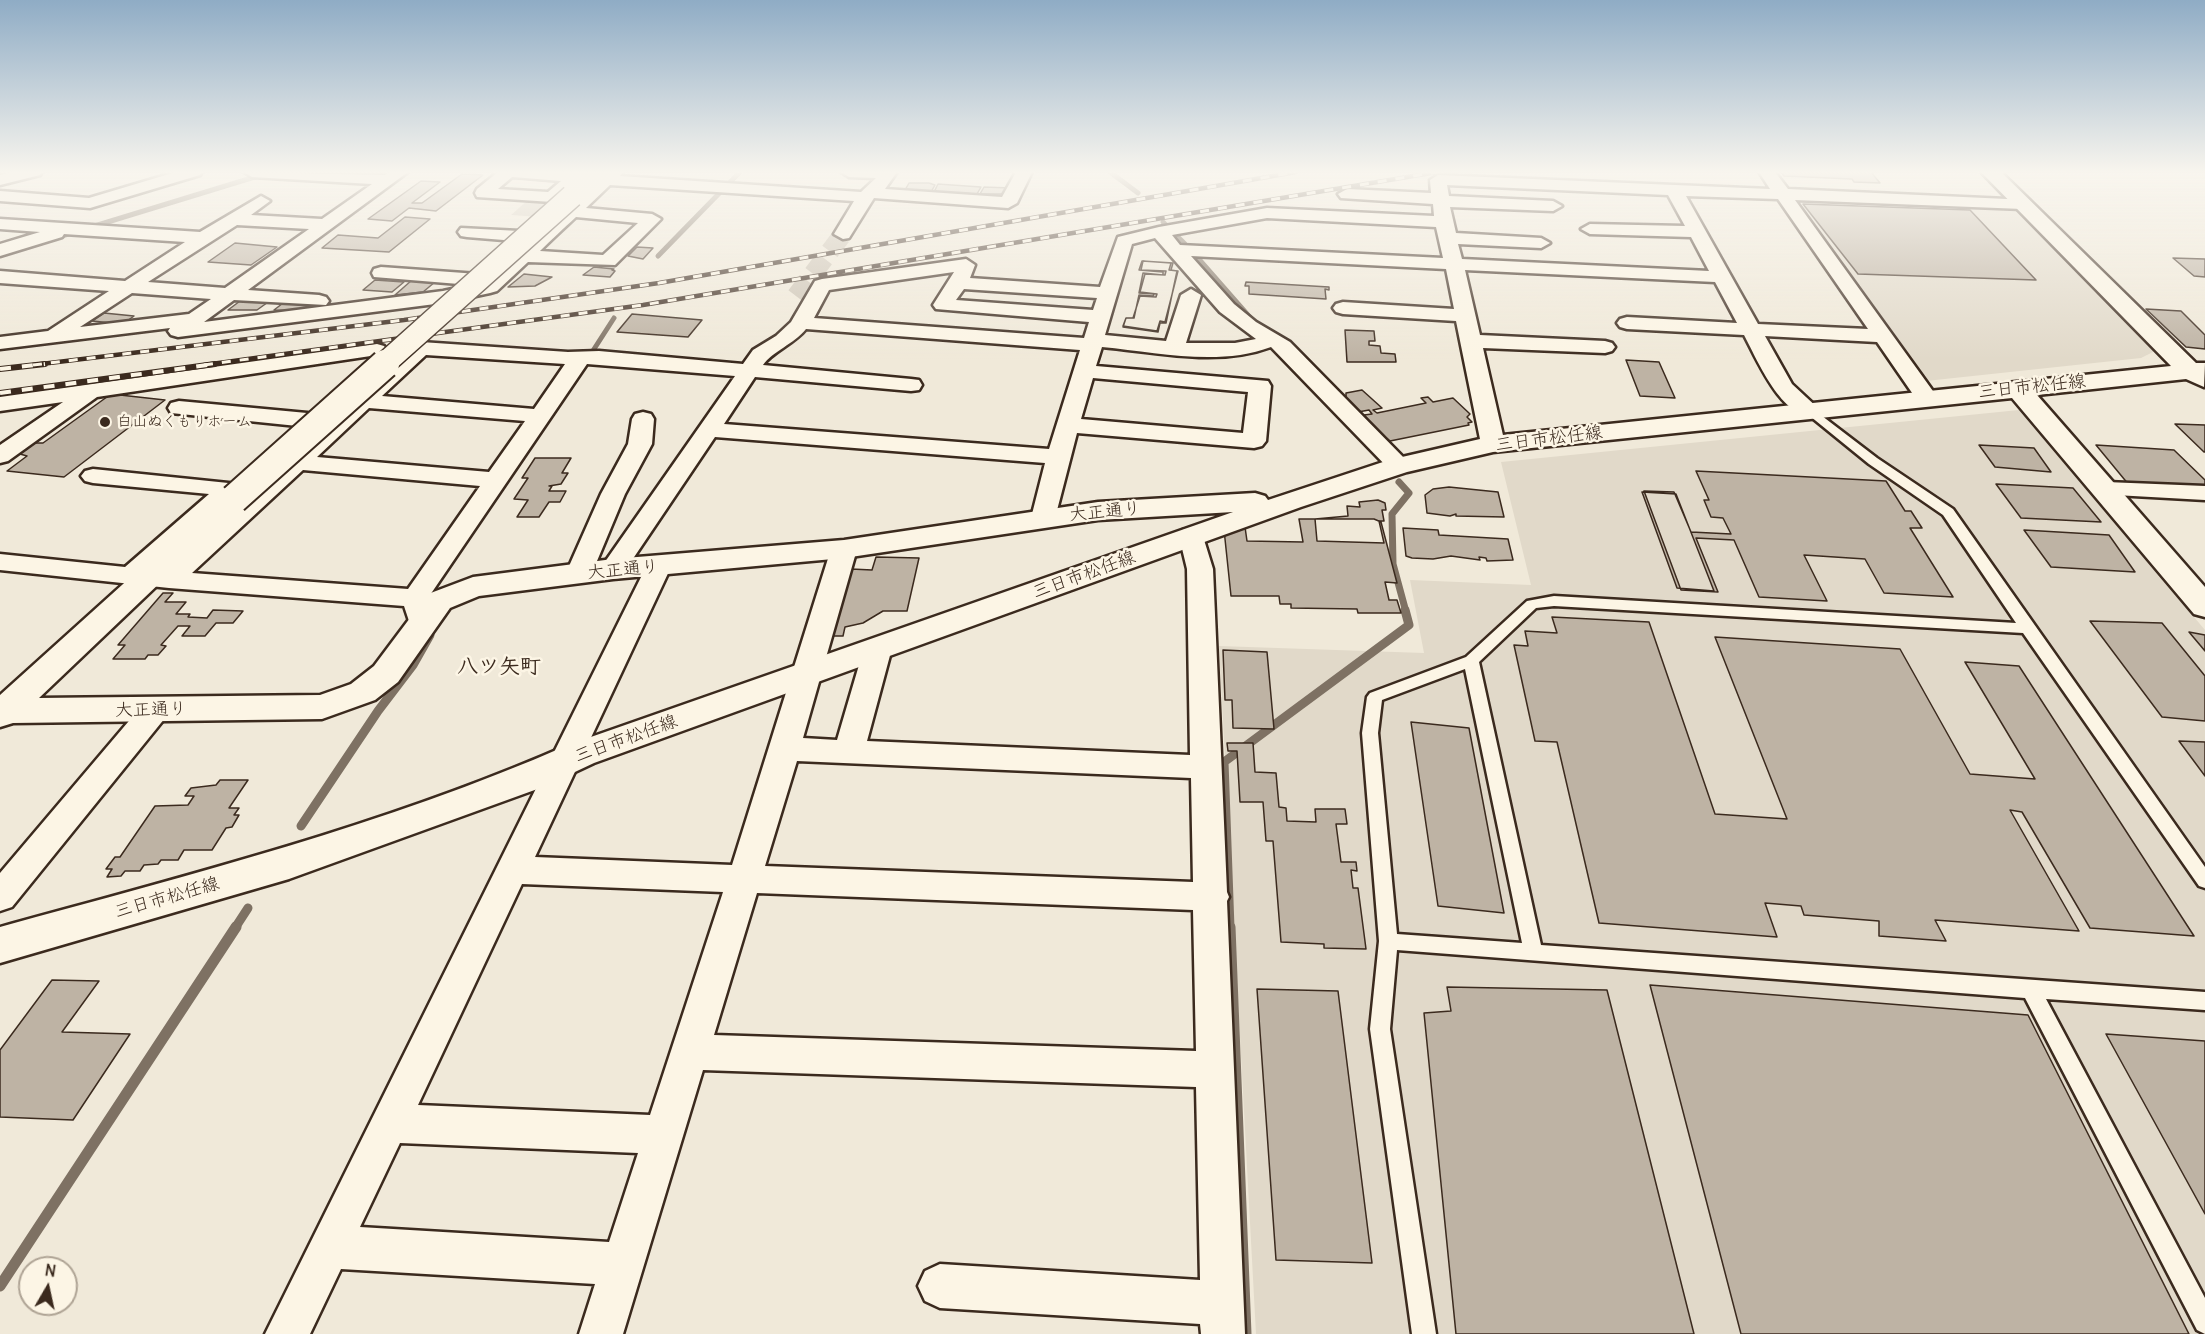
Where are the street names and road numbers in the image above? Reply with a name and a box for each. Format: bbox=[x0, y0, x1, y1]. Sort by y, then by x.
street label: 三日市松任線 bbox=[1977, 371, 2087, 403]
street label: 三日市松任線 bbox=[1494, 422, 1604, 456]
street label: 大正通り bbox=[1068, 498, 1142, 526]
street label: 三日市松任線 bbox=[1030, 546, 1138, 604]
street label: 大正通り bbox=[586, 556, 660, 584]
street label: 大正通り bbox=[115, 699, 187, 721]
street label: 三日市松任線 bbox=[572, 710, 680, 768]
street label: 三日市松任線 bbox=[112, 873, 222, 923]

